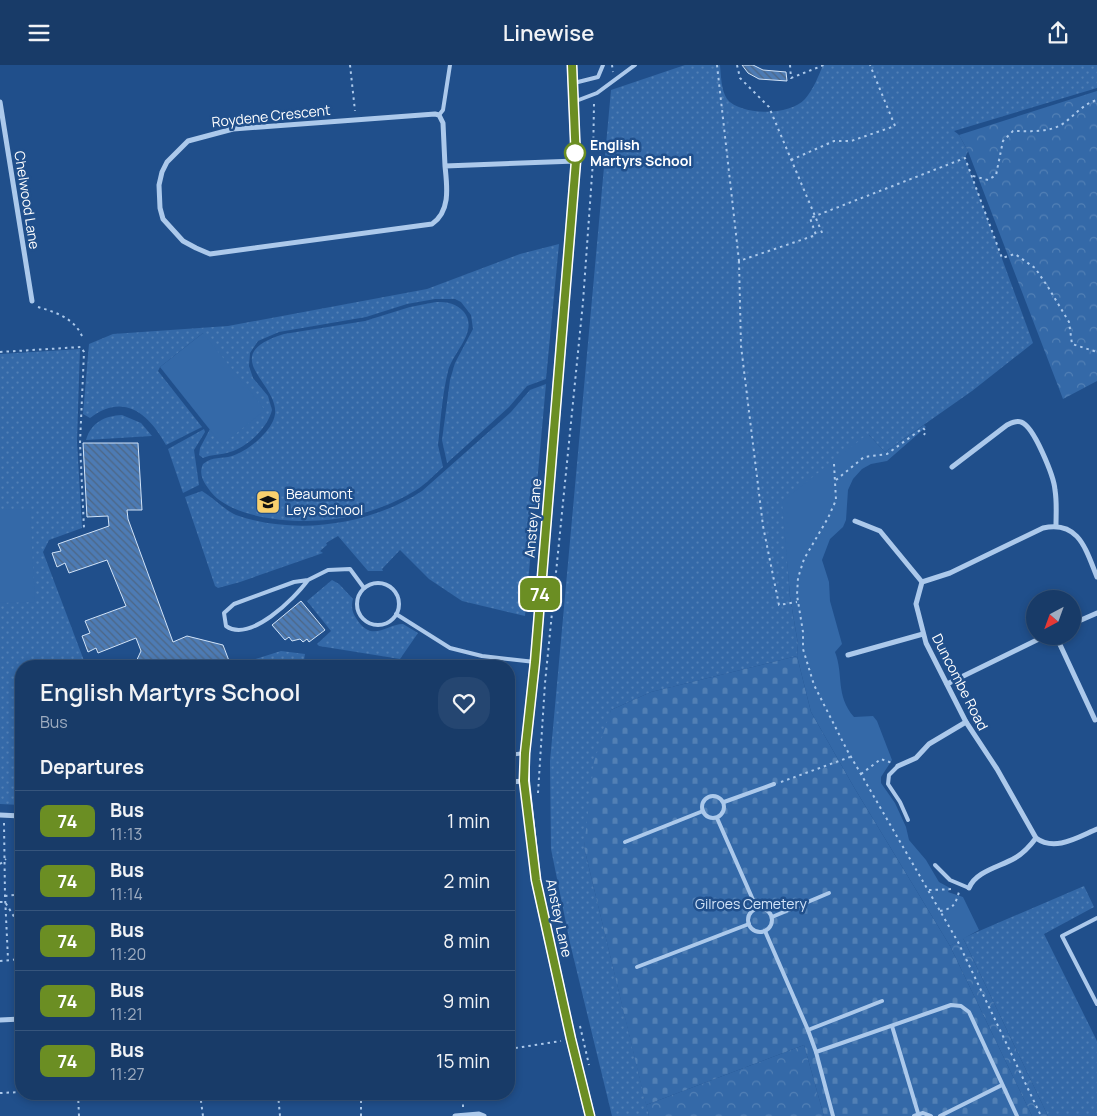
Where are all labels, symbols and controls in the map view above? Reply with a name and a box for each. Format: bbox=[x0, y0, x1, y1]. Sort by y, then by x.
text: Linewise bbox=[503, 18, 594, 48]
icon: menu bbox=[25, 19, 53, 47]
icon: share bbox=[1044, 19, 1072, 47]
street label: Roydene Crescent bbox=[211, 100, 332, 131]
place label: English Martyrs School bbox=[590, 135, 692, 170]
marker: English Martyrs School bbox=[564, 142, 586, 164]
street label: Chelwood Lane bbox=[10, 149, 45, 250]
street label: Anstey Lane bbox=[520, 478, 545, 558]
place label: Beaumont Leys School bbox=[286, 484, 363, 519]
school or university icon: Beaumont Leys School bbox=[255, 489, 281, 515]
line badge: 74 bbox=[518, 578, 562, 610]
text: 74 bbox=[530, 582, 550, 606]
north arrow bbox=[1026, 590, 1081, 645]
map controls bbox=[1026, 590, 1081, 645]
street label: Duncombe Road bbox=[928, 630, 993, 733]
text: English Martyrs School bbox=[40, 675, 301, 708]
button: heart bbox=[438, 677, 490, 729]
text: Bus bbox=[40, 711, 68, 733]
text: Departures bbox=[40, 754, 144, 780]
text: Bus bbox=[110, 797, 144, 823]
text: 1 min bbox=[447, 808, 490, 834]
text: 74 bbox=[58, 809, 77, 833]
text: 11:13 bbox=[110, 823, 142, 845]
text: Bus bbox=[110, 857, 144, 883]
text: 2 min bbox=[444, 868, 490, 894]
text: 74 bbox=[58, 869, 77, 893]
street label: Anstey Lane bbox=[542, 877, 577, 959]
text: 11:14 bbox=[110, 883, 143, 905]
park label: Gilroes Cemetery bbox=[695, 894, 807, 913]
text: Bus bbox=[110, 917, 144, 943]
text: 8 min bbox=[443, 928, 490, 954]
text: 74 bbox=[58, 929, 77, 953]
text: 11:20 bbox=[110, 943, 146, 965]
text: Bus bbox=[110, 977, 144, 1003]
text: 9 min bbox=[443, 988, 490, 1014]
text: 74 bbox=[58, 989, 77, 1013]
text: 11:21 bbox=[110, 1003, 143, 1025]
text: Bus bbox=[110, 1037, 144, 1063]
text: 15 min bbox=[436, 1048, 490, 1074]
text: 74 bbox=[58, 1049, 77, 1073]
text: 11:27 bbox=[110, 1063, 144, 1085]

